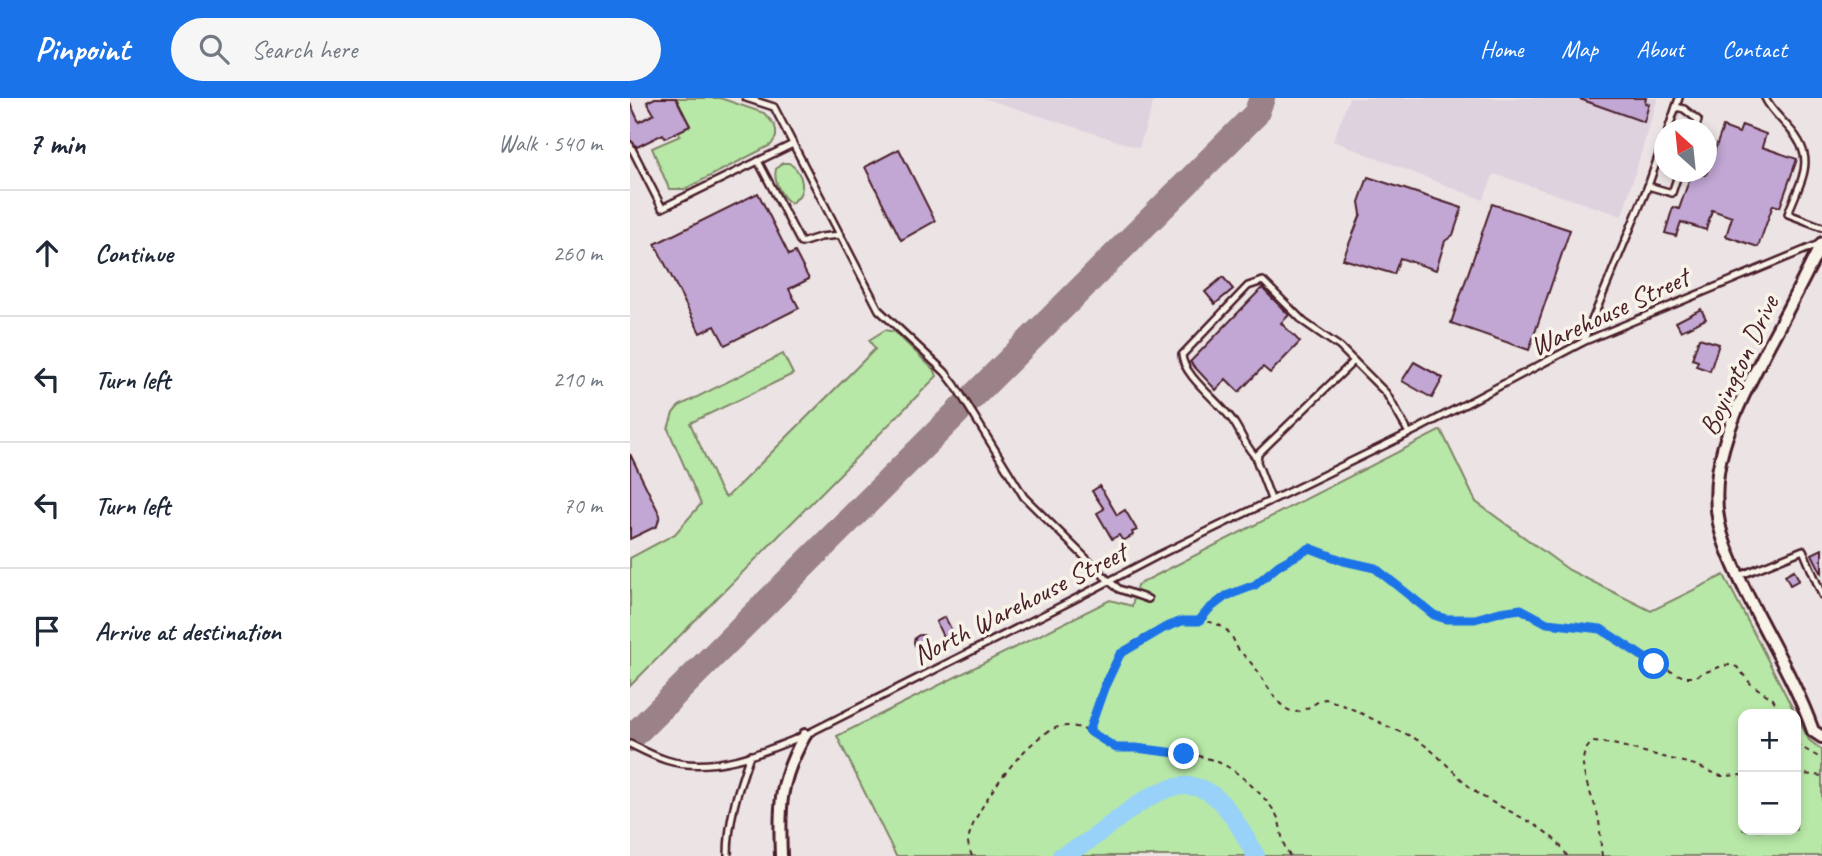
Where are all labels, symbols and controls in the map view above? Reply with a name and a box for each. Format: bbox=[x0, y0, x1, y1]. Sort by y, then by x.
search box bbox=[171, 18, 661, 81]
text: Pinpoint bbox=[35, 28, 129, 70]
icon: search bbox=[195, 30, 233, 68]
text: Search here bbox=[251, 33, 357, 66]
text: Home bbox=[1480, 34, 1523, 64]
text: Map bbox=[1561, 34, 1598, 64]
text: About bbox=[1636, 34, 1684, 64]
text: Contact bbox=[1722, 34, 1787, 64]
north arrow bbox=[1654, 119, 1717, 182]
text: 7 min bbox=[28, 125, 85, 163]
text: Walk · 540 m bbox=[498, 129, 602, 158]
icon: ahead bbox=[28, 234, 66, 272]
text: Continue bbox=[95, 237, 173, 270]
text: 260 m bbox=[553, 239, 602, 268]
street label: Warehouse Street bbox=[1524, 258, 1697, 363]
street label: Boyington Drive bbox=[1691, 288, 1787, 441]
icon: left bbox=[28, 360, 66, 398]
text: Turn left bbox=[95, 363, 170, 396]
text: 210 m bbox=[553, 365, 602, 394]
icon: left bbox=[28, 486, 66, 524]
text: Turn left bbox=[95, 489, 170, 522]
text: 70 m bbox=[563, 491, 602, 520]
street label: North Warehouse Street bbox=[906, 533, 1135, 672]
icon: arrive bbox=[28, 612, 66, 650]
text: Arrive at destination bbox=[95, 615, 281, 648]
route start bbox=[1638, 648, 1669, 679]
map controls bbox=[1738, 709, 1801, 835]
button: + bbox=[1738, 709, 1801, 772]
route end bbox=[1168, 738, 1199, 769]
button: − bbox=[1738, 772, 1801, 835]

